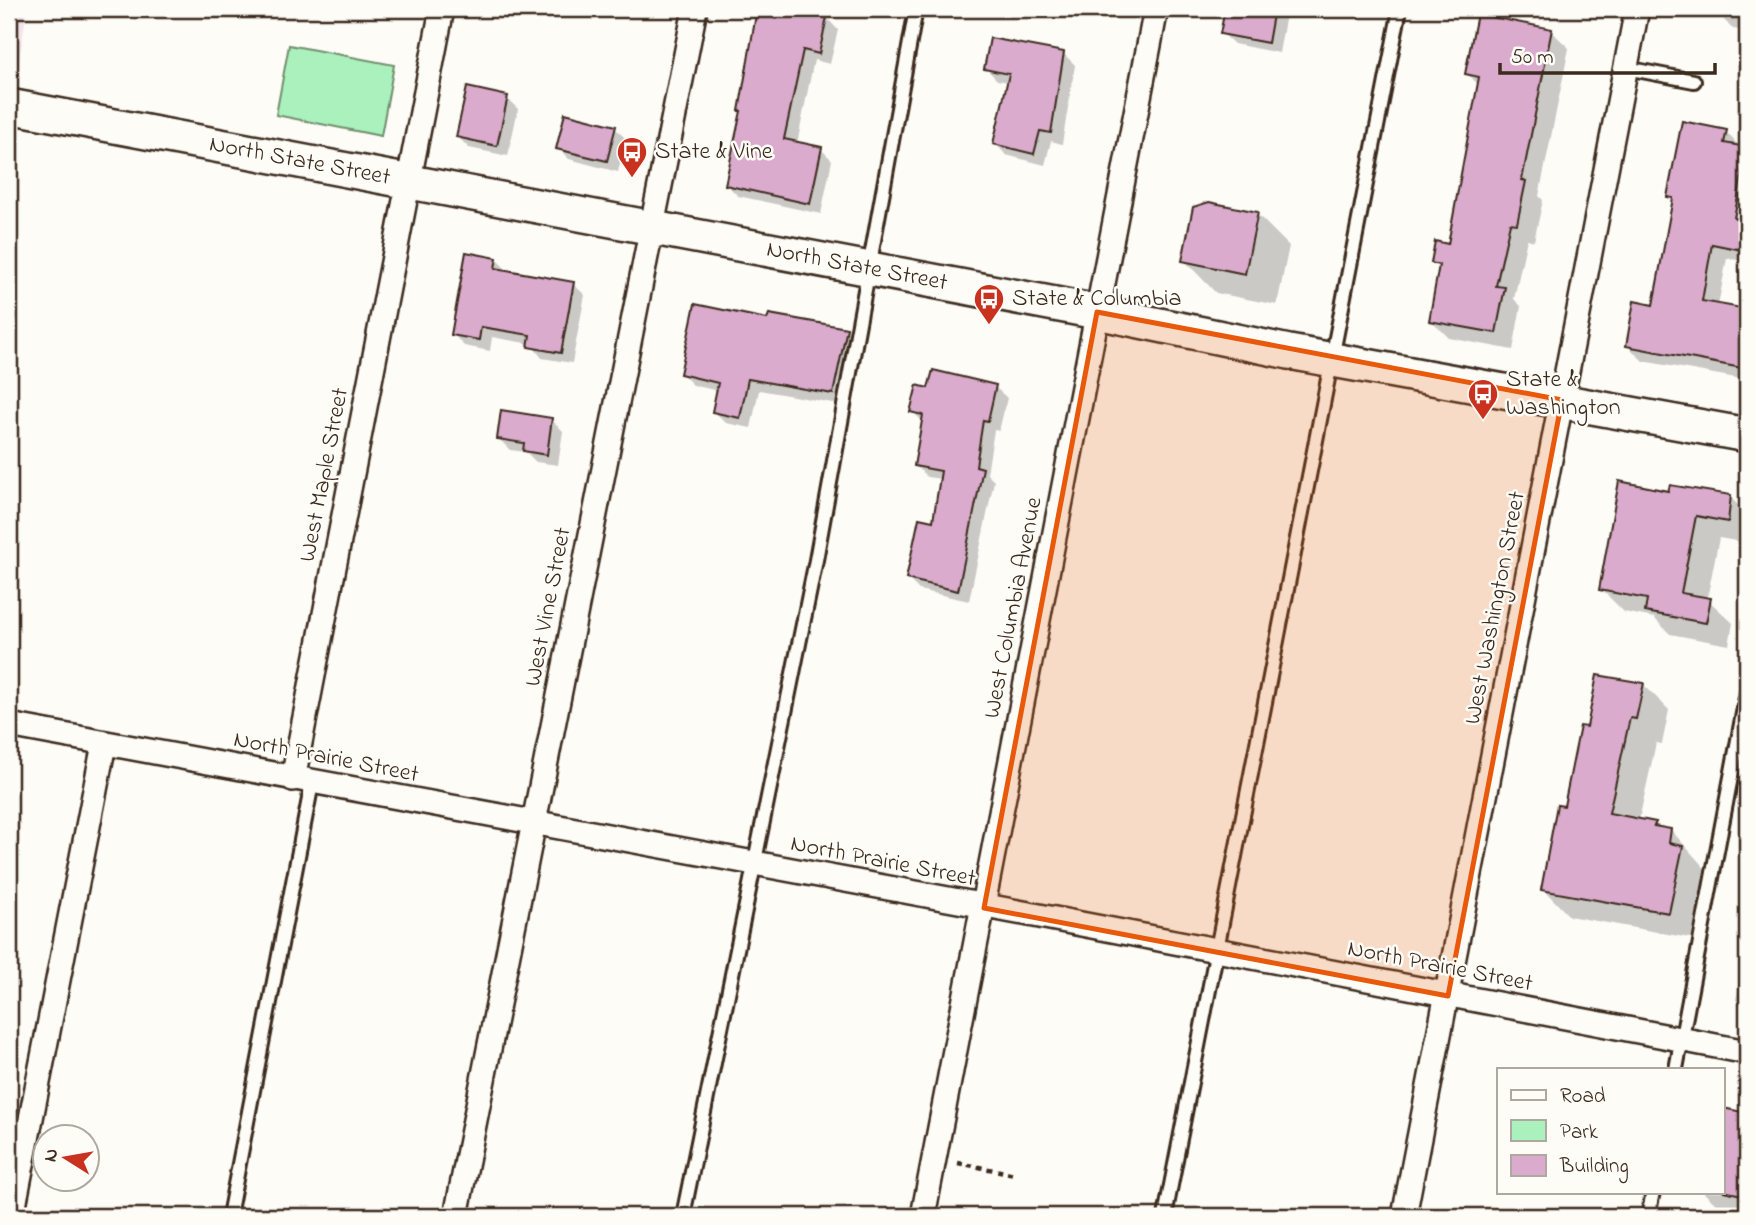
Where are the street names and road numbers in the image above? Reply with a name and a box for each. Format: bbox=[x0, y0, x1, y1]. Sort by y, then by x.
street label: North State Street bbox=[206, 127, 393, 195]
street label: North State Street bbox=[764, 232, 950, 301]
street label: West Maple Street bbox=[291, 385, 359, 565]
street label: West Washington Street bbox=[1456, 489, 1536, 727]
street label: West Columbia Avenue bbox=[975, 494, 1053, 722]
street label: West Vine Street bbox=[516, 524, 582, 690]
street label: North Prairie Street bbox=[231, 723, 421, 793]
street label: North Prairie Street bbox=[788, 827, 978, 897]
street label: North Prairie Street bbox=[1345, 932, 1535, 1002]

